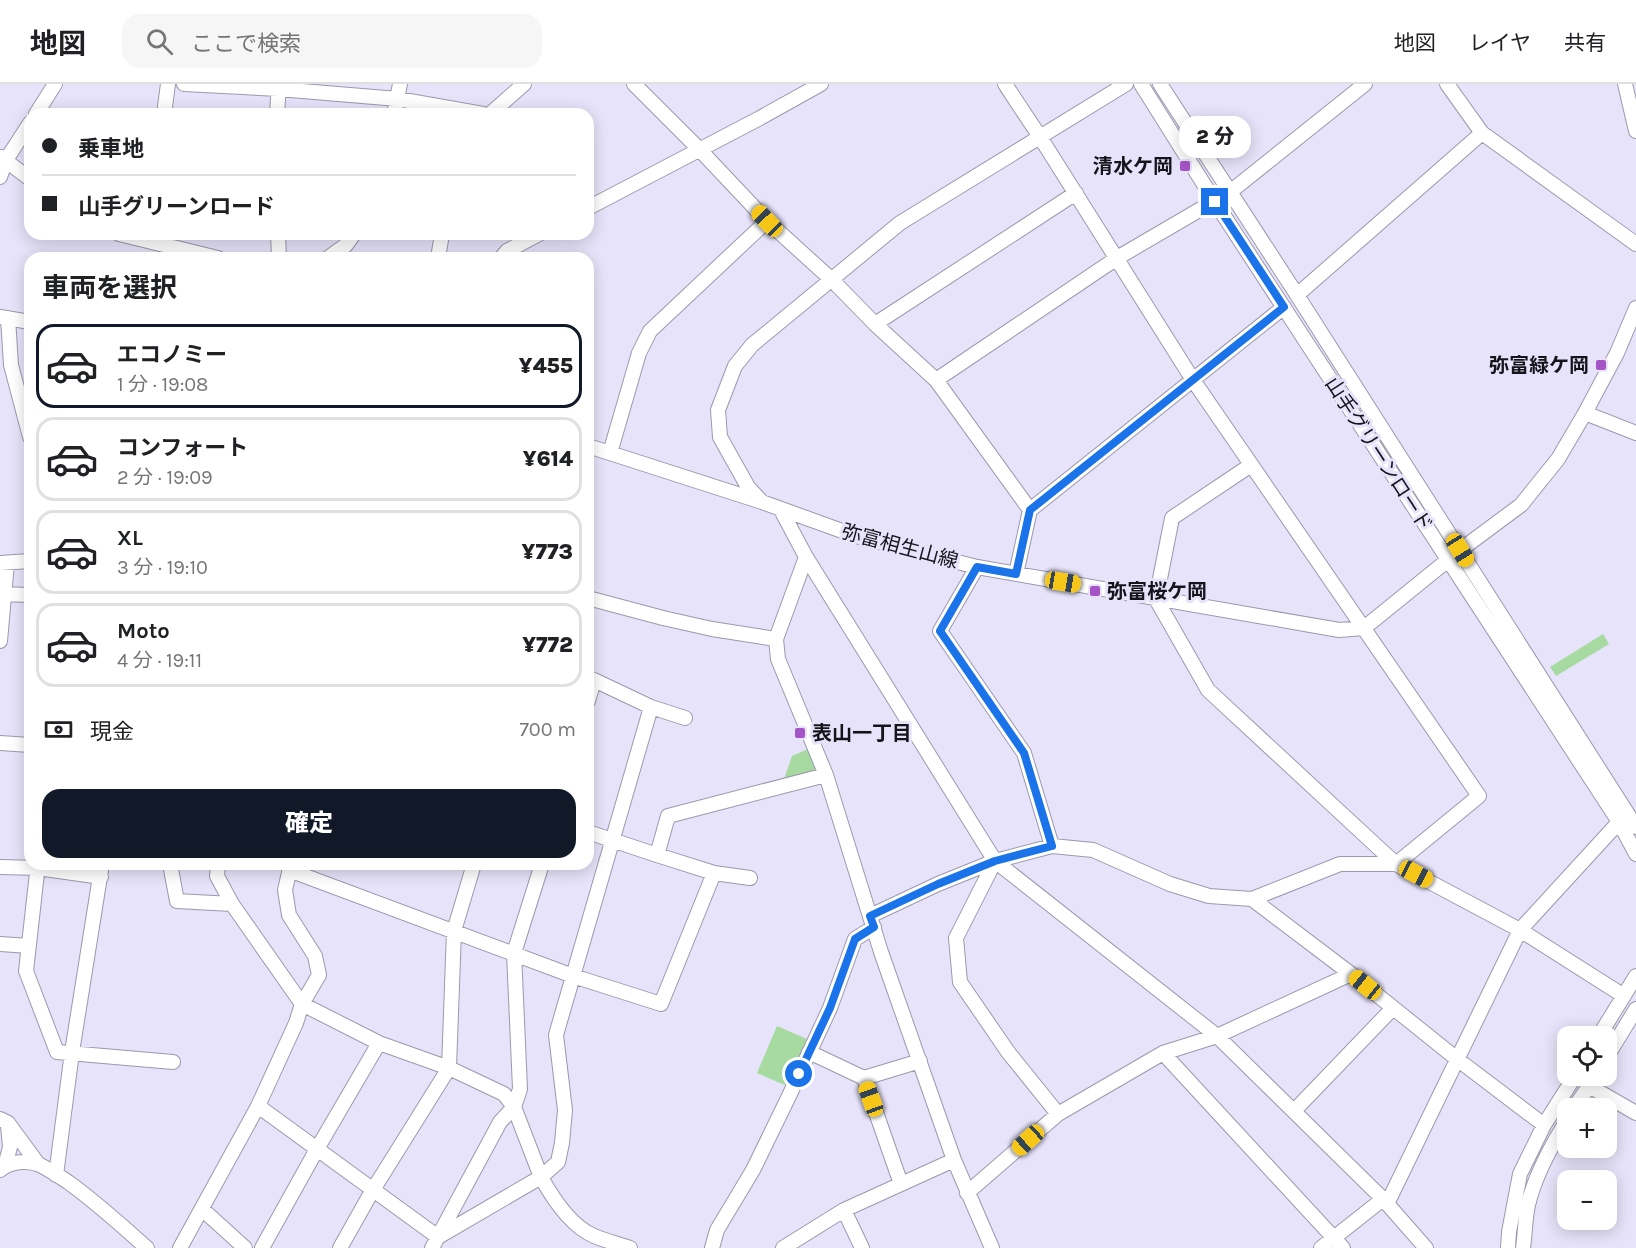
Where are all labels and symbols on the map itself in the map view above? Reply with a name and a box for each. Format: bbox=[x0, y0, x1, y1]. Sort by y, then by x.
callout: 2 分 bbox=[1179, 115, 1251, 157]
place label: 清水ケ岡 bbox=[1093, 155, 1173, 178]
marker: 清水ケ岡 bbox=[1178, 159, 1192, 173]
route end bbox=[1201, 188, 1228, 215]
car bbox=[748, 202, 786, 240]
place label: 弥富緑ケ岡 bbox=[1489, 354, 1589, 377]
marker: 弥富緑ケ岡 bbox=[1594, 358, 1608, 372]
street label: 山手グリーンロード bbox=[1320, 373, 1437, 536]
street label: 弥富相生山線 bbox=[839, 520, 961, 573]
car bbox=[1443, 530, 1477, 570]
car bbox=[1044, 570, 1082, 594]
place label: 弥富桜ケ岡 bbox=[1107, 580, 1207, 603]
marker: 弥富桜ケ岡 bbox=[1088, 584, 1102, 598]
place label: 表山一丁目 bbox=[812, 722, 912, 745]
marker: 表山一丁目 bbox=[793, 726, 807, 740]
car bbox=[1396, 858, 1436, 890]
car bbox=[1345, 967, 1385, 1003]
route start bbox=[785, 1060, 812, 1087]
car bbox=[856, 1079, 886, 1119]
car bbox=[1009, 1121, 1047, 1159]

